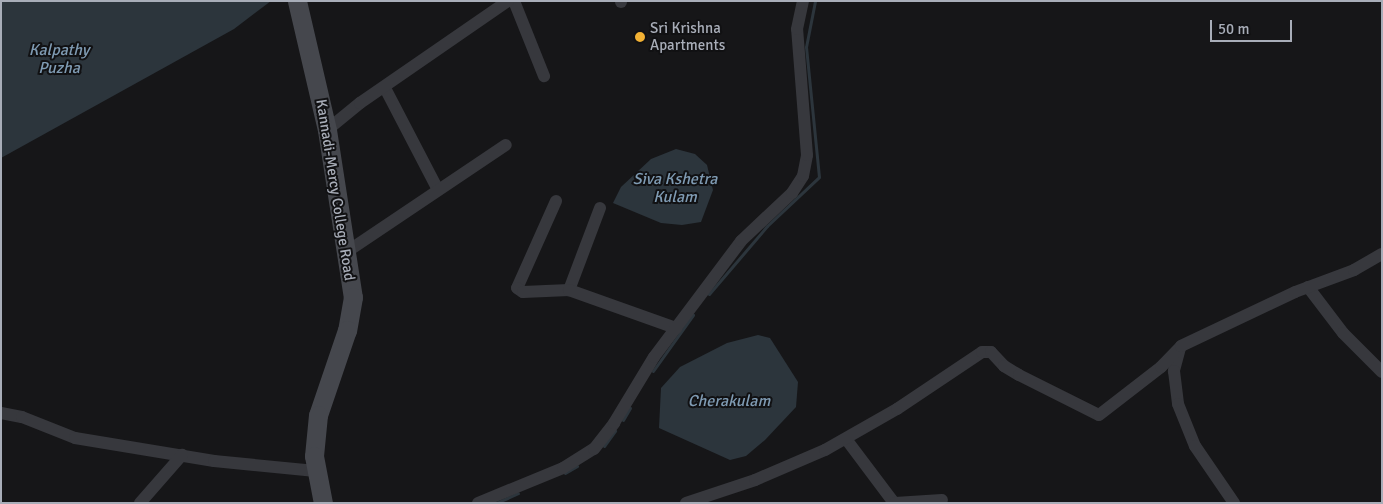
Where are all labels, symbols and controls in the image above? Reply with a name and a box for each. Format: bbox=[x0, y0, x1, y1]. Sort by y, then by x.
scale bar bbox=[1213, 10, 1296, 42]
place label: Sri Krishna Apartments bbox=[650, 19, 725, 54]
text: 50 m bbox=[1218, 20, 1249, 38]
marker: Sri Krishna Apartments bbox=[634, 31, 646, 43]
water label: Kalpathy Puzha bbox=[29, 40, 89, 78]
street label: Kannadi-Mercy College Road bbox=[312, 98, 358, 282]
water label: Siva Kshetra Kulam bbox=[633, 169, 717, 207]
water label: Cherakulam bbox=[688, 391, 770, 411]

